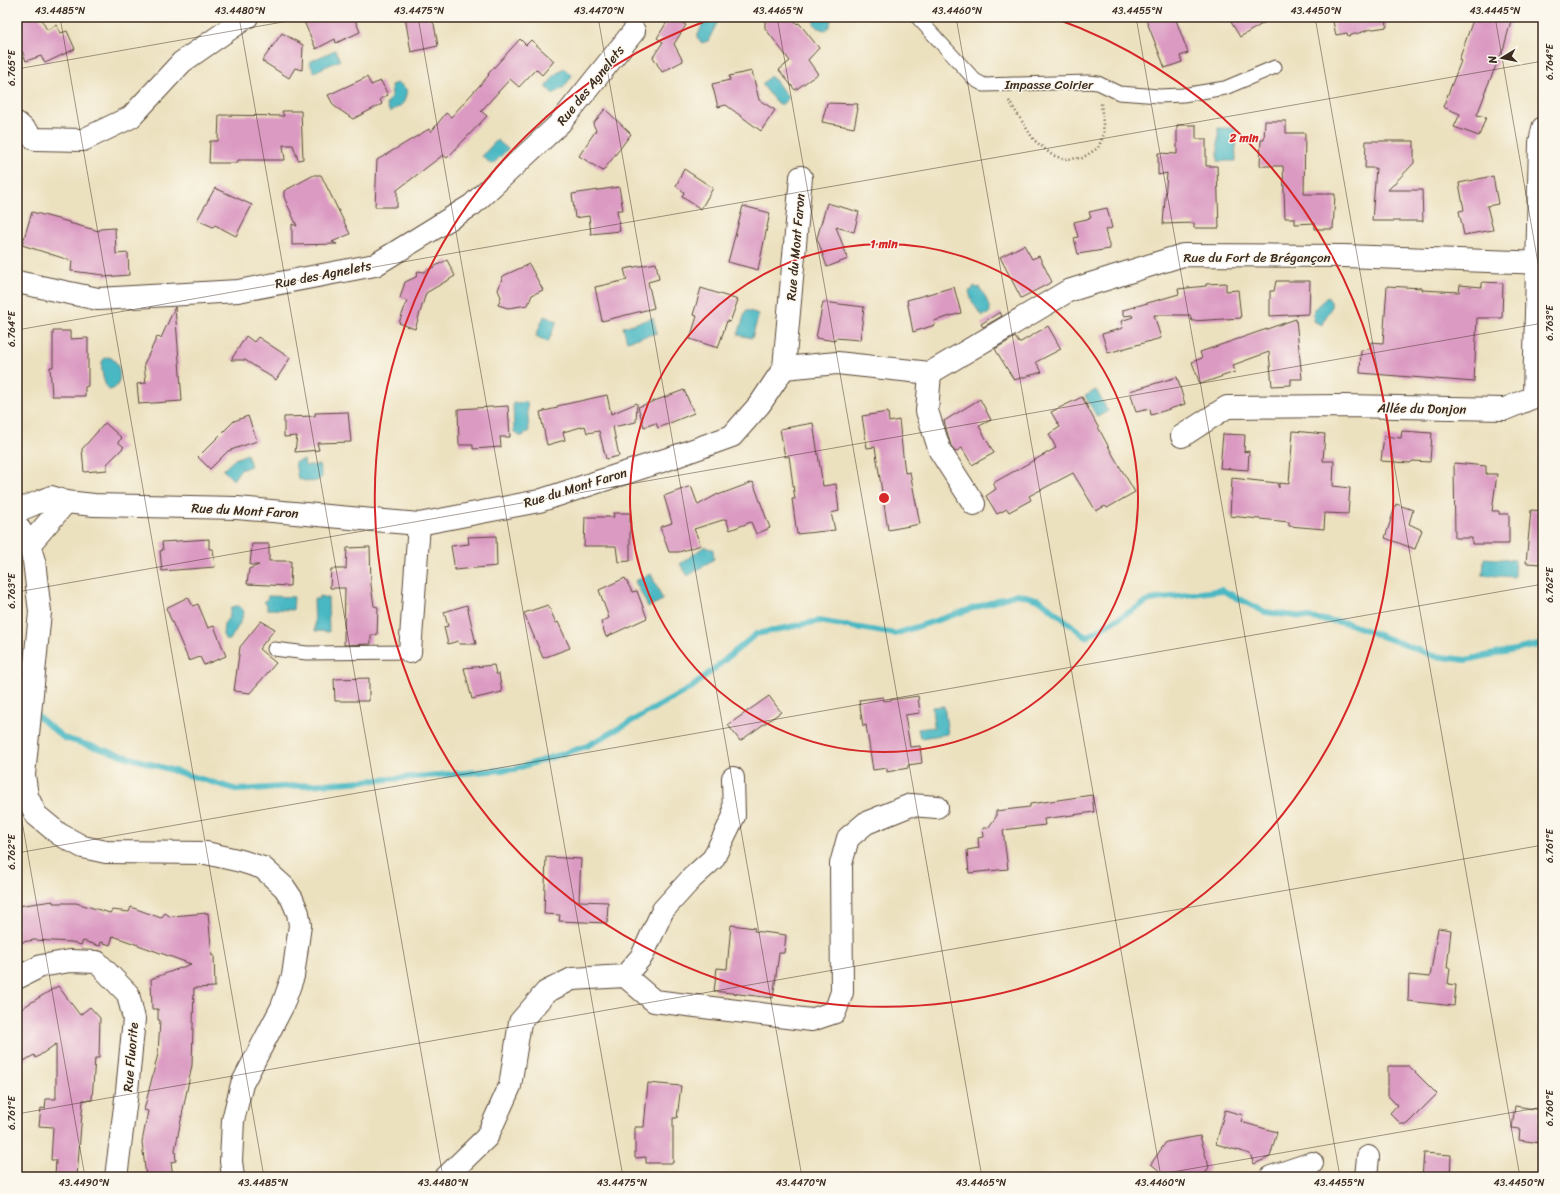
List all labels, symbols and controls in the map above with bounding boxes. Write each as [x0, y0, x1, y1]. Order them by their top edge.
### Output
text: 43.4485°N [35, 2, 85, 20]
text: 43.4480°N [215, 2, 265, 20]
text: 43.4475°N [394, 2, 444, 20]
text: 43.4470°N [574, 2, 624, 20]
text: 43.4465°N [753, 2, 803, 20]
text: 43.4460°N [932, 2, 982, 20]
text: 43.4455°N [1112, 2, 1162, 20]
text: 43.4450°N [1291, 2, 1342, 20]
text: 43.4445°N [1470, 2, 1520, 20]
north arrow [1482, 38, 1522, 78]
street label: Rue des Agnelets [551, 39, 631, 131]
text: 6.764°E [1541, 42, 1559, 80]
text: 6.765°E [3, 49, 21, 86]
text: N [1483, 54, 1503, 66]
street label: Impasse Coirier [1004, 73, 1094, 96]
text: 2 min [1228, 127, 1259, 149]
street label: Rue du Mont Faron [779, 193, 812, 302]
text: 1 min [870, 233, 898, 255]
street label: Rue du Fort de Brégançon [1183, 246, 1331, 269]
street label: Rue des Agnelets [273, 254, 374, 295]
text: 6.763°E [1541, 304, 1559, 341]
text: 6.764°E [3, 309, 21, 347]
street label: Allée du Donjon [1376, 396, 1467, 421]
street label: Rue du Mont Faron [520, 461, 630, 514]
centre of rings [877, 491, 891, 505]
street label: Rue du Mont Faron [191, 496, 299, 525]
text: 6.762°E [1541, 566, 1559, 603]
text: 6.763°E [3, 572, 21, 609]
text: 6.761°E [1541, 827, 1559, 863]
text: 6.762°E [3, 833, 21, 870]
street label: Rue Fluorite [116, 1021, 145, 1093]
text: 6.760°E [1541, 1088, 1559, 1126]
text: 6.761°E [3, 1094, 21, 1130]
text: 43.4490°N [59, 1174, 110, 1192]
text: 43.4485°N [238, 1174, 288, 1192]
text: 43.4480°N [418, 1174, 468, 1192]
text: 43.4475°N [597, 1174, 647, 1192]
text: 43.4470°N [776, 1174, 826, 1192]
text: 43.4465°N [956, 1174, 1006, 1192]
text: 43.4460°N [1135, 1174, 1185, 1192]
text: 43.4455°N [1314, 1174, 1364, 1192]
text: 43.4450°N [1494, 1174, 1545, 1192]

